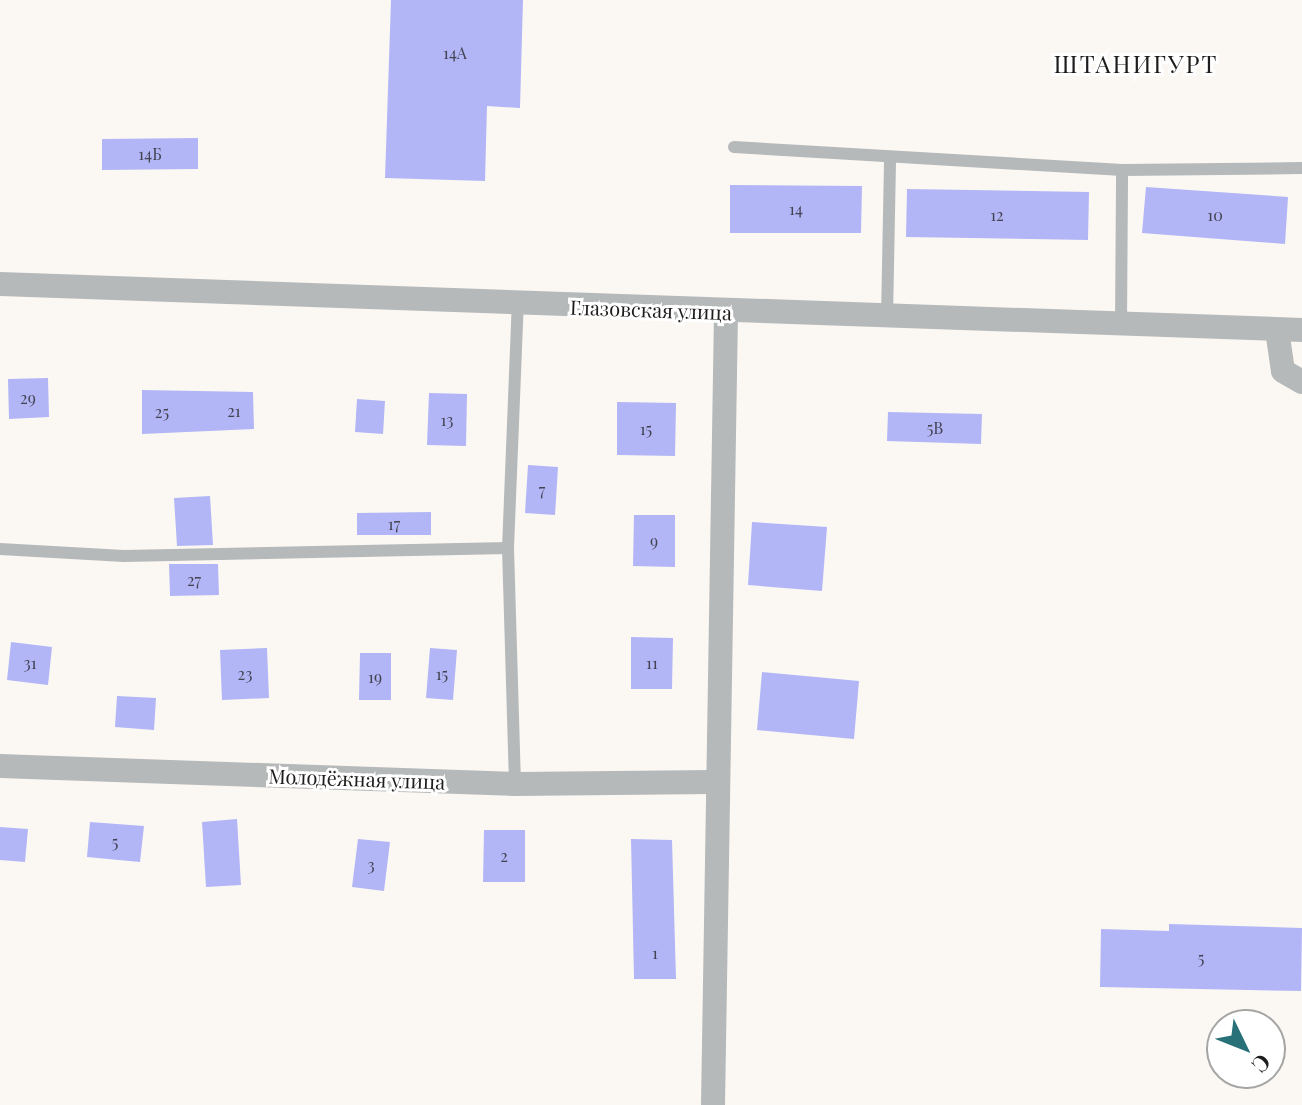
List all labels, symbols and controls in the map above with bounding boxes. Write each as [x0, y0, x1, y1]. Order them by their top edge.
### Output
house number: 14А [443, 43, 467, 63]
district label: ШТАНИГУРТ [1053, 50, 1219, 78]
house number: 14Б [138, 144, 162, 164]
house number: 14 [789, 199, 803, 219]
house number: 12 [990, 205, 1004, 225]
house number: 10 [1207, 205, 1223, 225]
street label: Глазовская улица [570, 294, 732, 324]
house number: 29 [20, 388, 36, 408]
house number: 21 [227, 401, 241, 421]
house number: 25 [155, 402, 169, 422]
house number: 13 [441, 410, 453, 430]
house number: 5В [927, 418, 943, 438]
house number: 15 [640, 419, 652, 439]
house number: 7 [539, 480, 545, 500]
house number: 17 [388, 514, 400, 534]
house number: 9 [650, 531, 658, 551]
house number: 27 [187, 570, 201, 590]
house number: 31 [23, 653, 37, 673]
house number: 11 [646, 653, 658, 673]
house number: 23 [238, 664, 252, 684]
house number: 15 [436, 664, 448, 684]
house number: 19 [368, 667, 382, 687]
street label: Молодёжная улица [268, 763, 446, 793]
house number: 5 [112, 832, 118, 852]
house number: 2 [500, 846, 508, 866]
house number: 3 [367, 855, 375, 875]
house number: 1 [652, 943, 658, 963]
house number: 5 [1198, 948, 1204, 968]
north arrow [1206, 1009, 1286, 1089]
text: С [1246, 1048, 1278, 1080]

